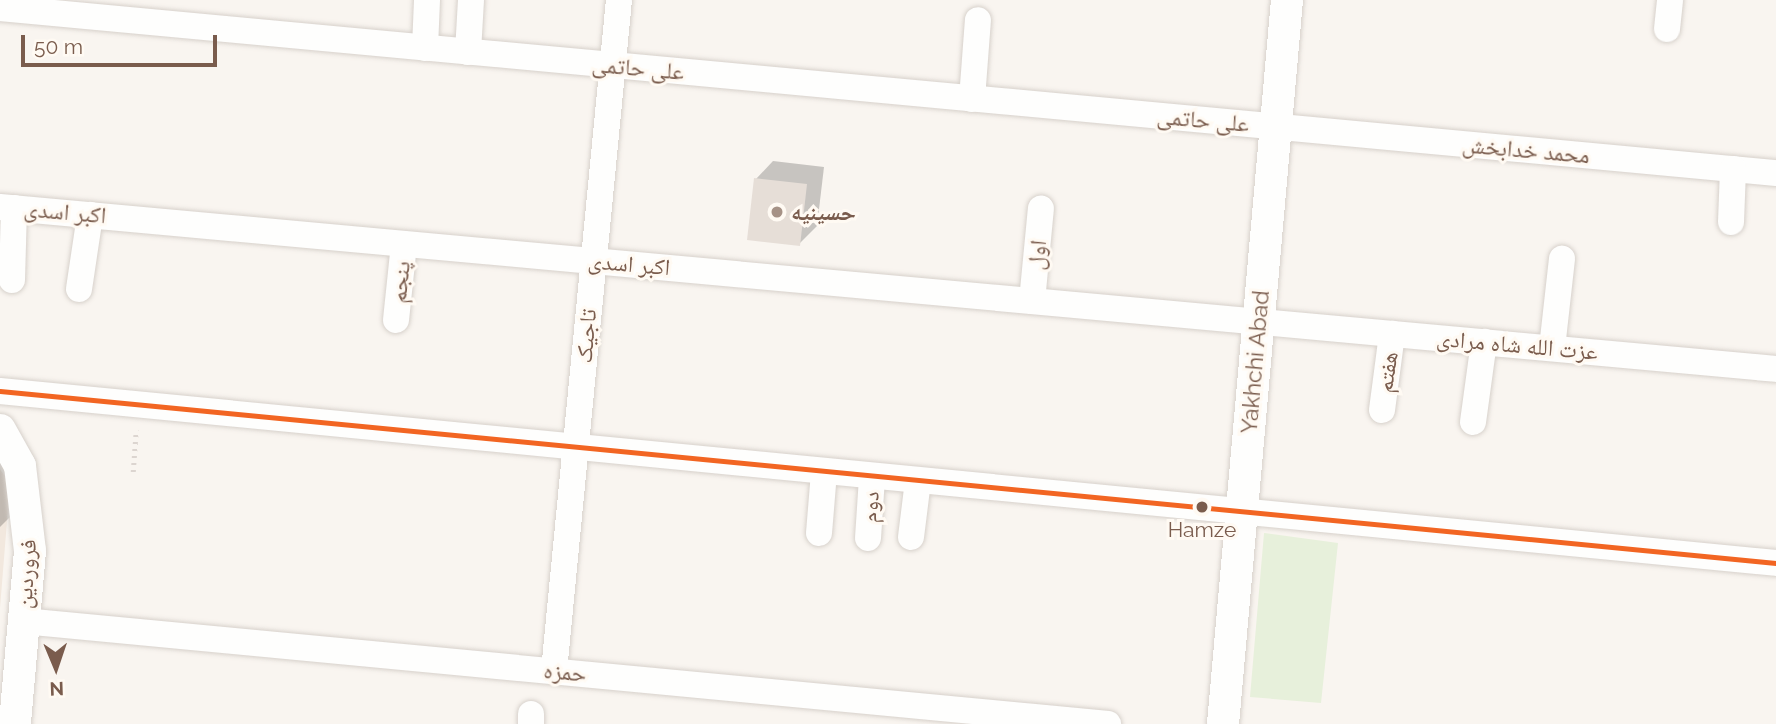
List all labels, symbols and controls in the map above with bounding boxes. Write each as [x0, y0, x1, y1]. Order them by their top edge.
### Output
scale bar [24, 21, 220, 65]
text: 50 m [34, 34, 83, 59]
street label: علی حاتمی [591, 50, 685, 86]
street label: علی حاتمی [1156, 102, 1250, 138]
street label: محمد خدابخش [1461, 131, 1591, 169]
street label: اکبر اسدی [23, 195, 107, 229]
place label: حسینیه [791, 198, 856, 226]
marker: حسینیه [769, 204, 785, 220]
street label: اول [1022, 239, 1052, 271]
street label: اکبر اسدی [587, 247, 671, 281]
street label: پنجم [384, 260, 416, 304]
street label: Yakhchi Abad [1235, 289, 1275, 435]
street label: تاجیک [570, 308, 602, 364]
street label: عزت الله شاه مرادی [1435, 324, 1599, 366]
street label: هفتم [1370, 350, 1404, 394]
street label: دوم [855, 490, 885, 524]
marker: Hamze [1195, 500, 1209, 514]
place label: Hamze [1168, 517, 1236, 543]
street label: فروردین [10, 538, 42, 610]
north arrow [21, 633, 91, 703]
street label: حمزه [542, 656, 588, 688]
text: N [49, 678, 64, 700]

